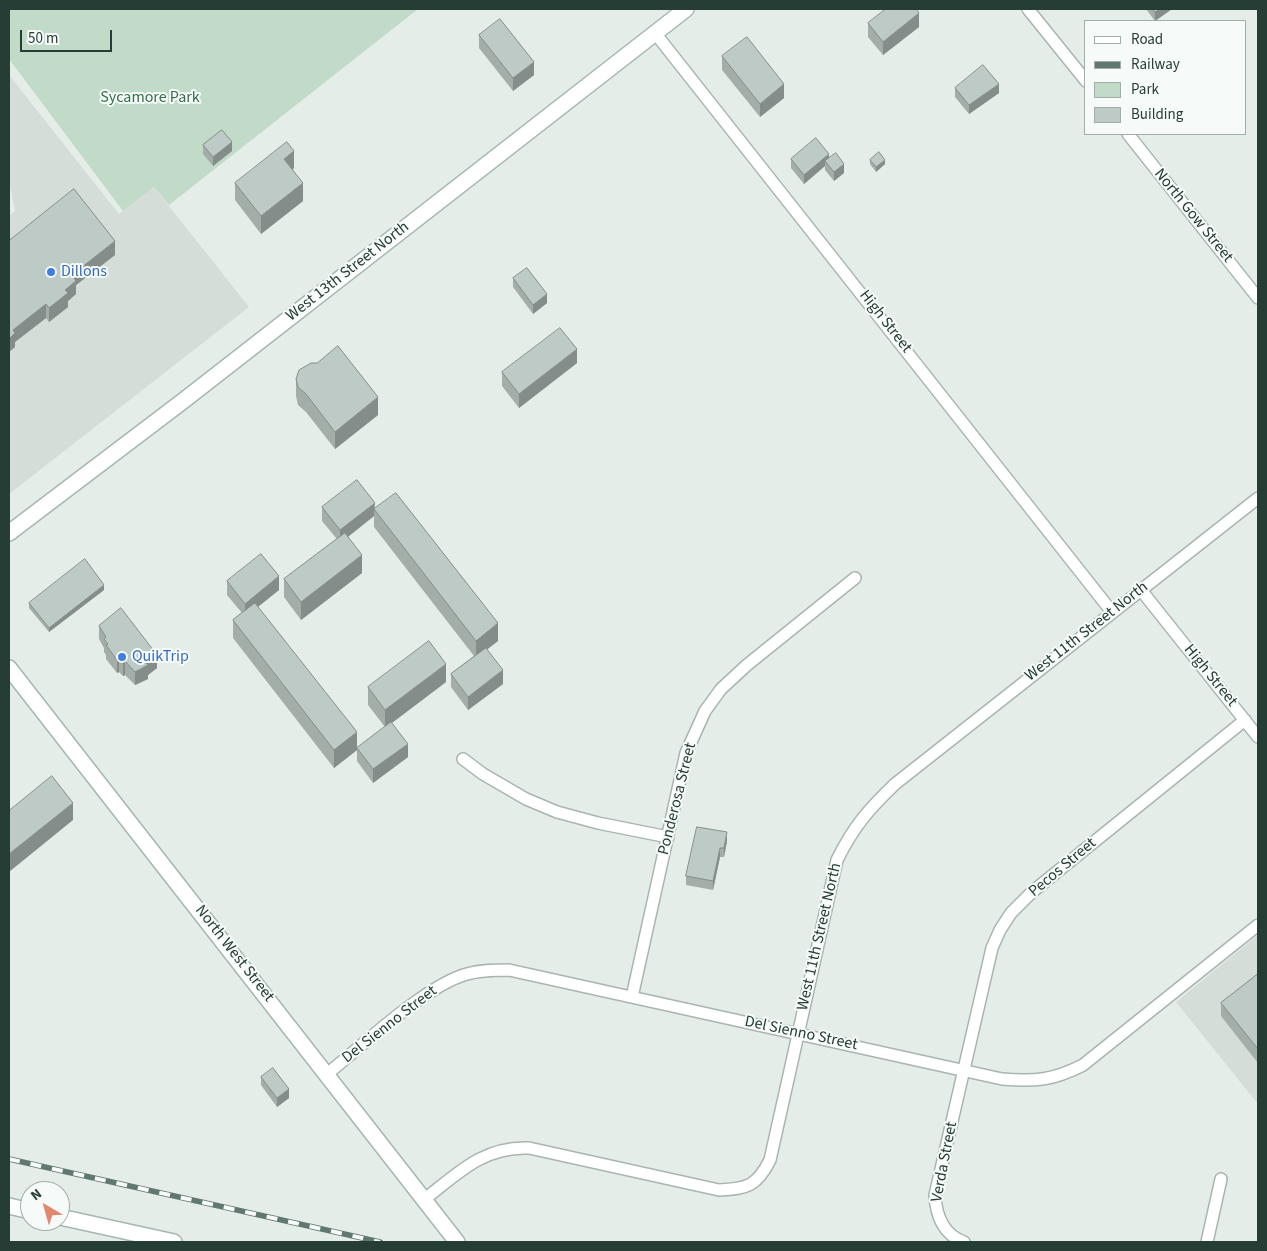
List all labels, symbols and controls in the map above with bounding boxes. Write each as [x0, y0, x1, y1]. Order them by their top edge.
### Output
scale bar [22, 20, 115, 52]
legend [1084, 20, 1247, 135]
text: 50 m [28, 28, 58, 49]
text: Road [1131, 29, 1163, 50]
text: Railway [1131, 54, 1180, 75]
text: Park [1131, 79, 1159, 100]
park label: Sycamore Park [100, 88, 200, 108]
text: Building [1131, 104, 1183, 125]
street label: North Gow Street [1149, 165, 1237, 267]
street label: West 13th Street North [283, 218, 413, 326]
place label: Dillons [61, 262, 107, 282]
marker: Dillons [45, 266, 57, 278]
street label: High Street [855, 287, 915, 357]
street label: West 11th Street North [1022, 578, 1152, 686]
street label: High Street [1179, 641, 1241, 711]
place label: QuikTrip [132, 647, 189, 667]
marker: QuikTrip [116, 651, 128, 663]
street label: Ponderosa Street [655, 741, 701, 857]
street label: Pecos Street [1025, 834, 1101, 902]
street label: West 11th Street North [794, 861, 846, 1013]
street label: North West Street [190, 902, 278, 1006]
street label: Del Sienno Street [339, 982, 441, 1068]
street label: Del Sienno Street [743, 1013, 859, 1055]
street label: Verda Street [928, 1120, 962, 1204]
north arrow [20, 1181, 70, 1231]
text: N [27, 1184, 46, 1206]

